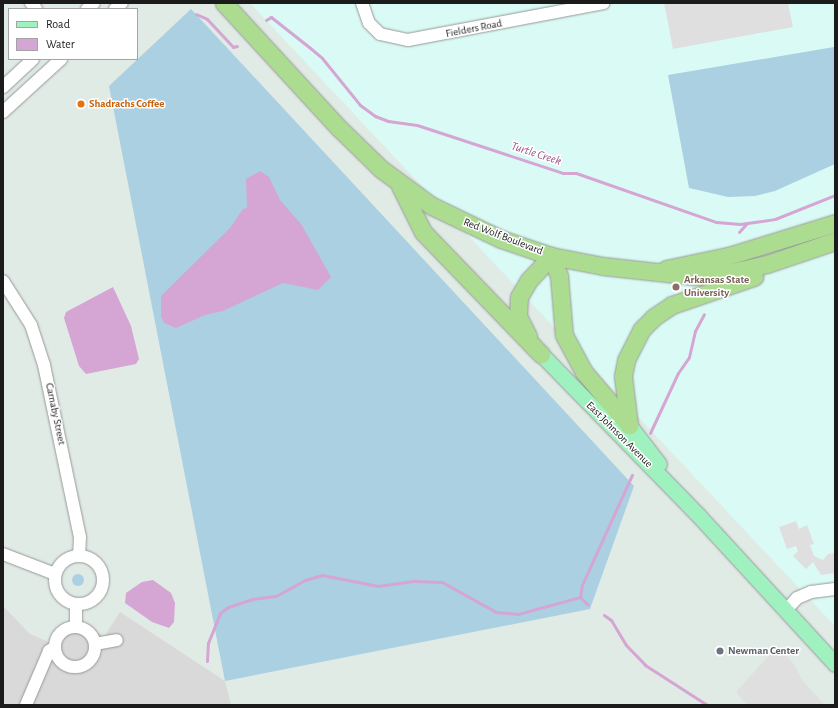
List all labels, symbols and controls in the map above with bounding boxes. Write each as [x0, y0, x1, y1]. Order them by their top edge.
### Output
legend [8, 8, 138, 60]
street label: Fielders Road [445, 17, 503, 41]
text: Road [46, 18, 70, 30]
text: Water [46, 38, 75, 50]
place label: Shadrachs Coffee [89, 97, 164, 111]
marker: Shadrachs Coffee [76, 99, 86, 109]
water label: Turtle Creek [509, 139, 563, 169]
street label: Red Wolf Boulevard [461, 216, 545, 258]
place label: Arkansas State University [684, 274, 749, 300]
marker: Arkansas State University [671, 282, 681, 292]
street label: Carnaby Street [42, 382, 68, 446]
street label: East Johnson Avenue [583, 399, 655, 471]
place label: Newman Center [728, 644, 799, 658]
marker: Newman Center [715, 646, 725, 656]

